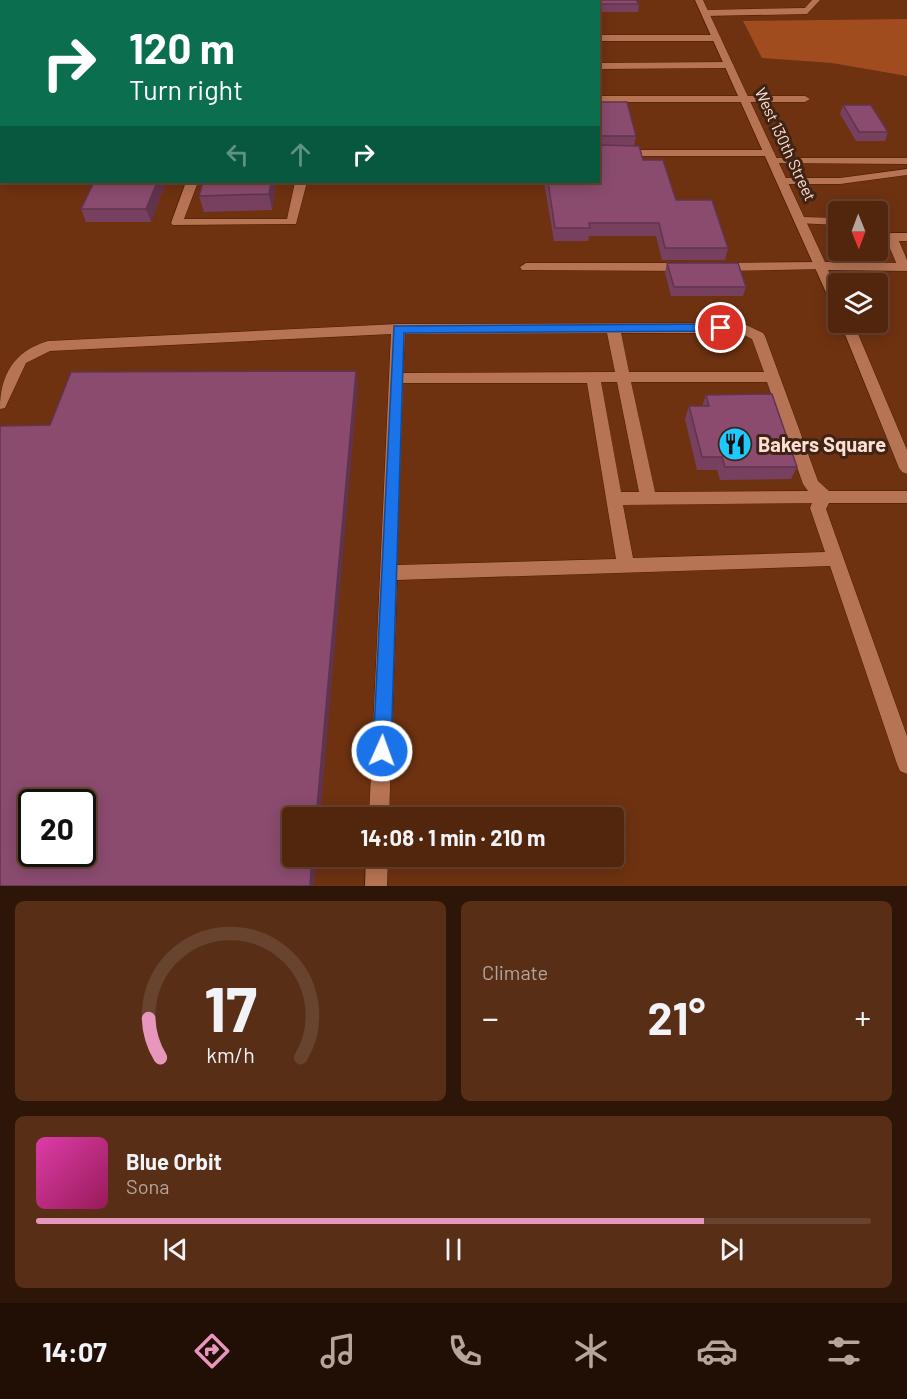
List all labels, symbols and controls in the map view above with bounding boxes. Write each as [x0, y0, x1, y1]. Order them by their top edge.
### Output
text: 120 m [129, 22, 235, 72]
icon: right [30, 24, 108, 102]
text: Turn right [129, 73, 243, 105]
street label: West 130th Street [751, 84, 821, 204]
icon: left [221, 138, 254, 171]
icon: ahead [284, 138, 317, 171]
icon: right [347, 138, 380, 171]
north arrow [828, 201, 888, 261]
map controls [828, 201, 888, 333]
button: layers [828, 273, 888, 333]
pin [695, 302, 746, 353]
icon: arrive [704, 311, 737, 344]
restaurant icon: Bakers Square [717, 426, 753, 462]
place label: Bakers Square [758, 432, 886, 456]
position arrow [350, 719, 414, 783]
speed limit sign: 20 [18, 789, 96, 867]
text: 14:08 · 1 min · 210 m [361, 824, 545, 850]
text: Climate [482, 960, 548, 984]
text: 17 [204, 970, 257, 1044]
text: 21° [648, 990, 705, 1044]
text: − [482, 997, 499, 1037]
text: + [855, 997, 871, 1037]
text: km/h [206, 1042, 255, 1067]
text: Blue Orbit [126, 1148, 222, 1174]
text: Sona [126, 1174, 170, 1198]
icon: previous [159, 1233, 192, 1266]
icon: pause [437, 1233, 470, 1266]
icon: next [715, 1233, 748, 1266]
icon: directions [191, 1330, 233, 1372]
icon: music [317, 1330, 359, 1372]
icon: phone [444, 1330, 486, 1372]
icon: climate [570, 1330, 612, 1372]
icon: car [696, 1330, 738, 1372]
icon: filters [823, 1330, 865, 1372]
text: 14:07 [42, 1335, 107, 1367]

